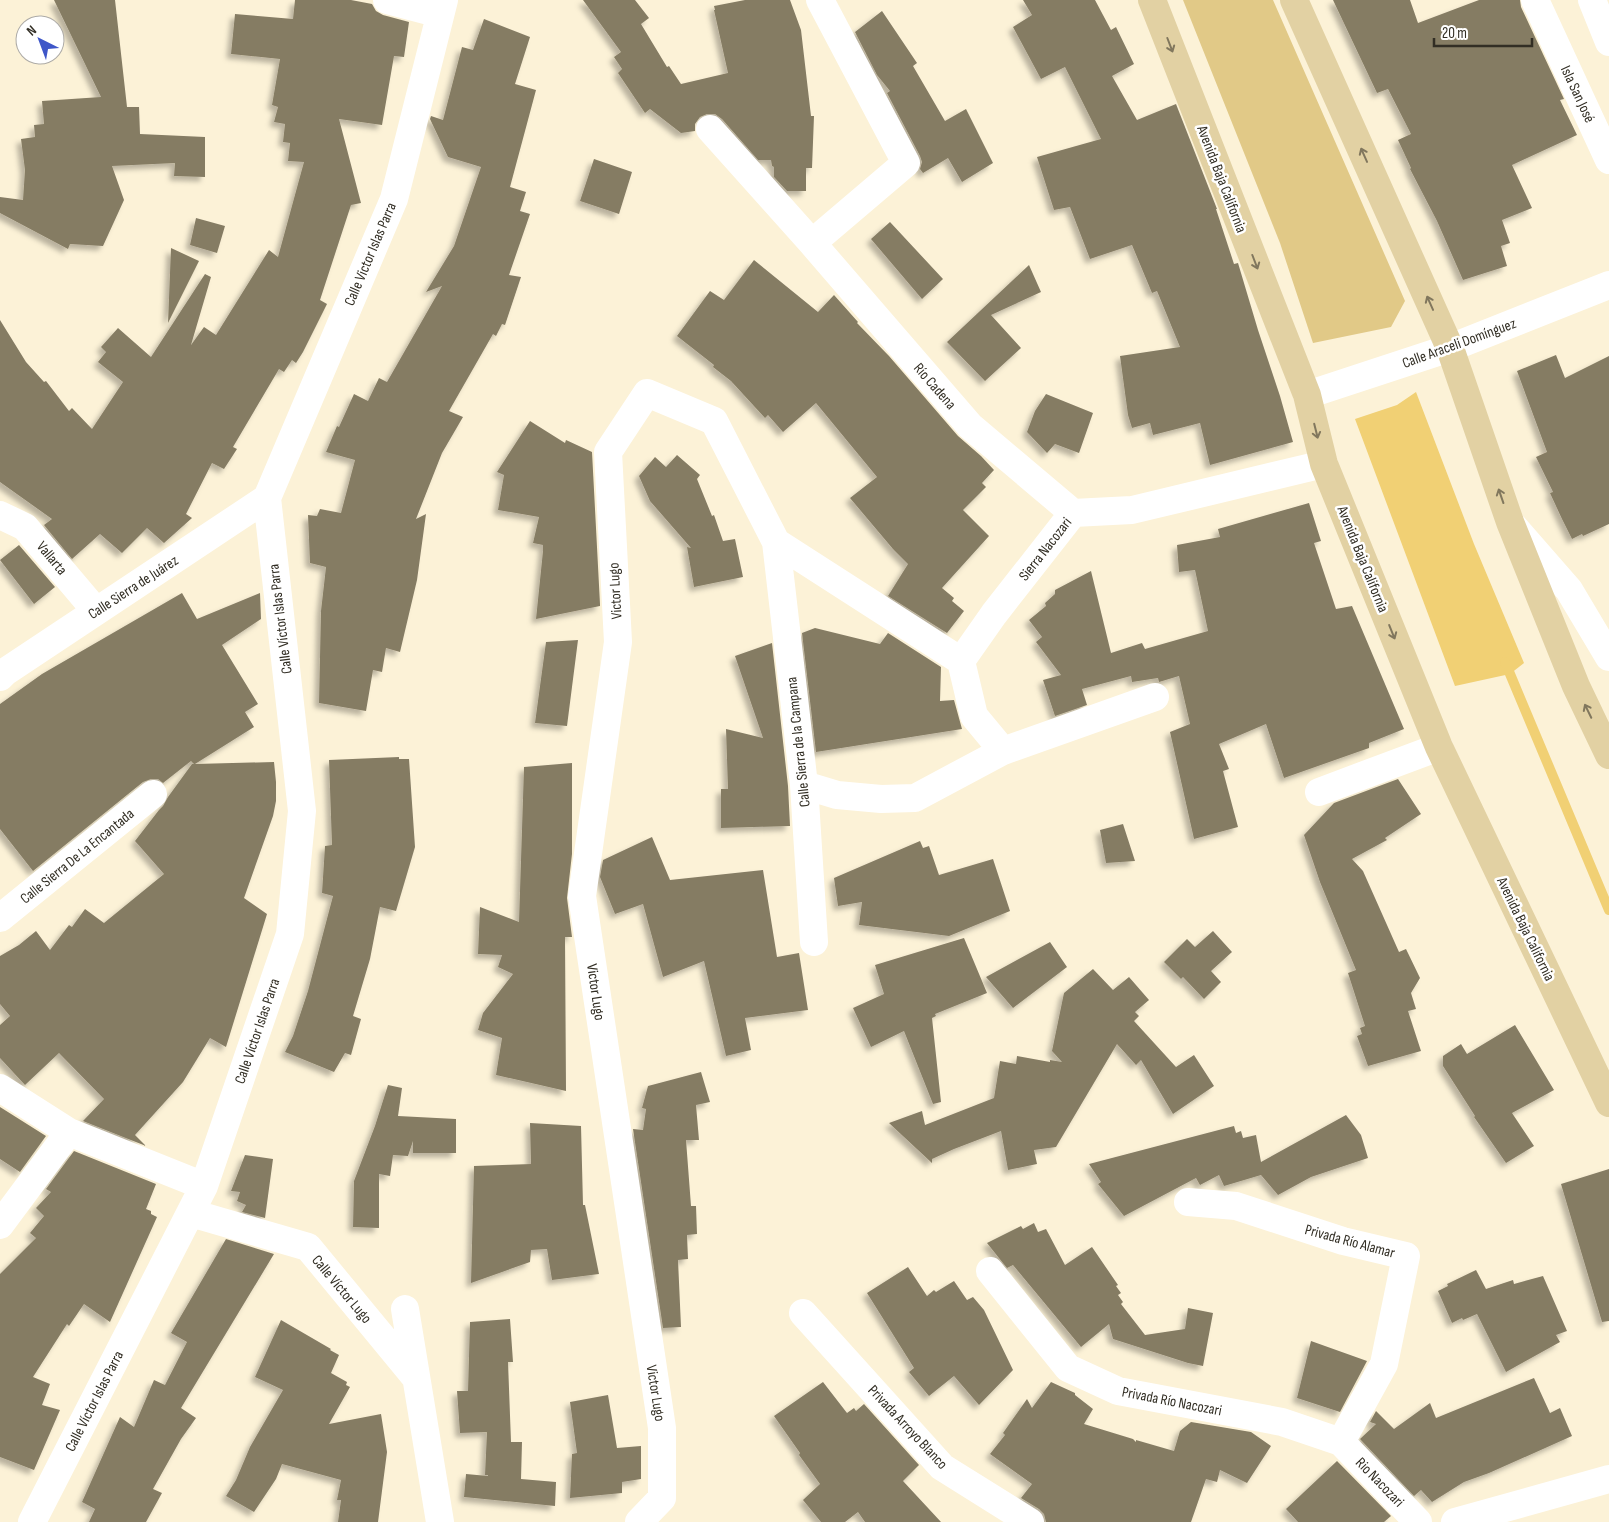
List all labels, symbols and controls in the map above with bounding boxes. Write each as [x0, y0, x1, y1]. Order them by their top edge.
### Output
north arrow [15, 15, 65, 65]
scale bar [1434, 15, 1532, 47]
text: N [23, 22, 40, 40]
text: 20 m [1442, 24, 1467, 43]
one-way arrow [1166, 37, 1175, 53]
street label: Isla San José [1556, 63, 1599, 126]
street label: Avenida Baja California [1192, 122, 1251, 236]
one-way arrow [1358, 148, 1368, 163]
street label: Calle Victor Islas Parra [340, 199, 401, 309]
one-way arrow [1251, 254, 1260, 269]
one-way arrow [1425, 296, 1435, 311]
street label: Calle Araceli Domínguez [1400, 314, 1519, 373]
street label: Río Cadena [909, 359, 960, 414]
one-way arrow [1312, 423, 1321, 439]
one-way arrow [1496, 489, 1505, 504]
street label: Avenida Baja California [1332, 502, 1393, 615]
street label: Sierra Nacozari [1015, 514, 1076, 585]
street label: Vallarta [32, 538, 71, 579]
street label: Calle Sierra de Juárez [85, 551, 182, 624]
street label: Victor Lugo [605, 562, 626, 620]
street label: Calle Víctor Islas Parra [264, 563, 297, 675]
one-way arrow [1388, 624, 1397, 639]
street label: Calle Sierra de la Campana [782, 676, 815, 808]
one-way arrow [1583, 704, 1592, 719]
street label: Calle Sierra De La Encantada [17, 804, 138, 908]
street label: Avenida Baja California [1492, 873, 1559, 984]
street label: Victor Lugo [582, 963, 609, 1022]
street label: Calle Víctor Islas Parra [231, 976, 285, 1086]
street label: Privada Río Alamar [1303, 1220, 1398, 1263]
street label: Calle Víctor Lugo [307, 1251, 376, 1327]
street label: Calle Víctor Islas Parra [61, 1348, 128, 1455]
street label: Victor Lugo [642, 1364, 669, 1423]
street label: Privada Arroyo Blanco [864, 1381, 952, 1473]
street label: Privada Río Nacozari [1120, 1383, 1224, 1421]
street label: Rio Nacozari [1351, 1453, 1408, 1511]

